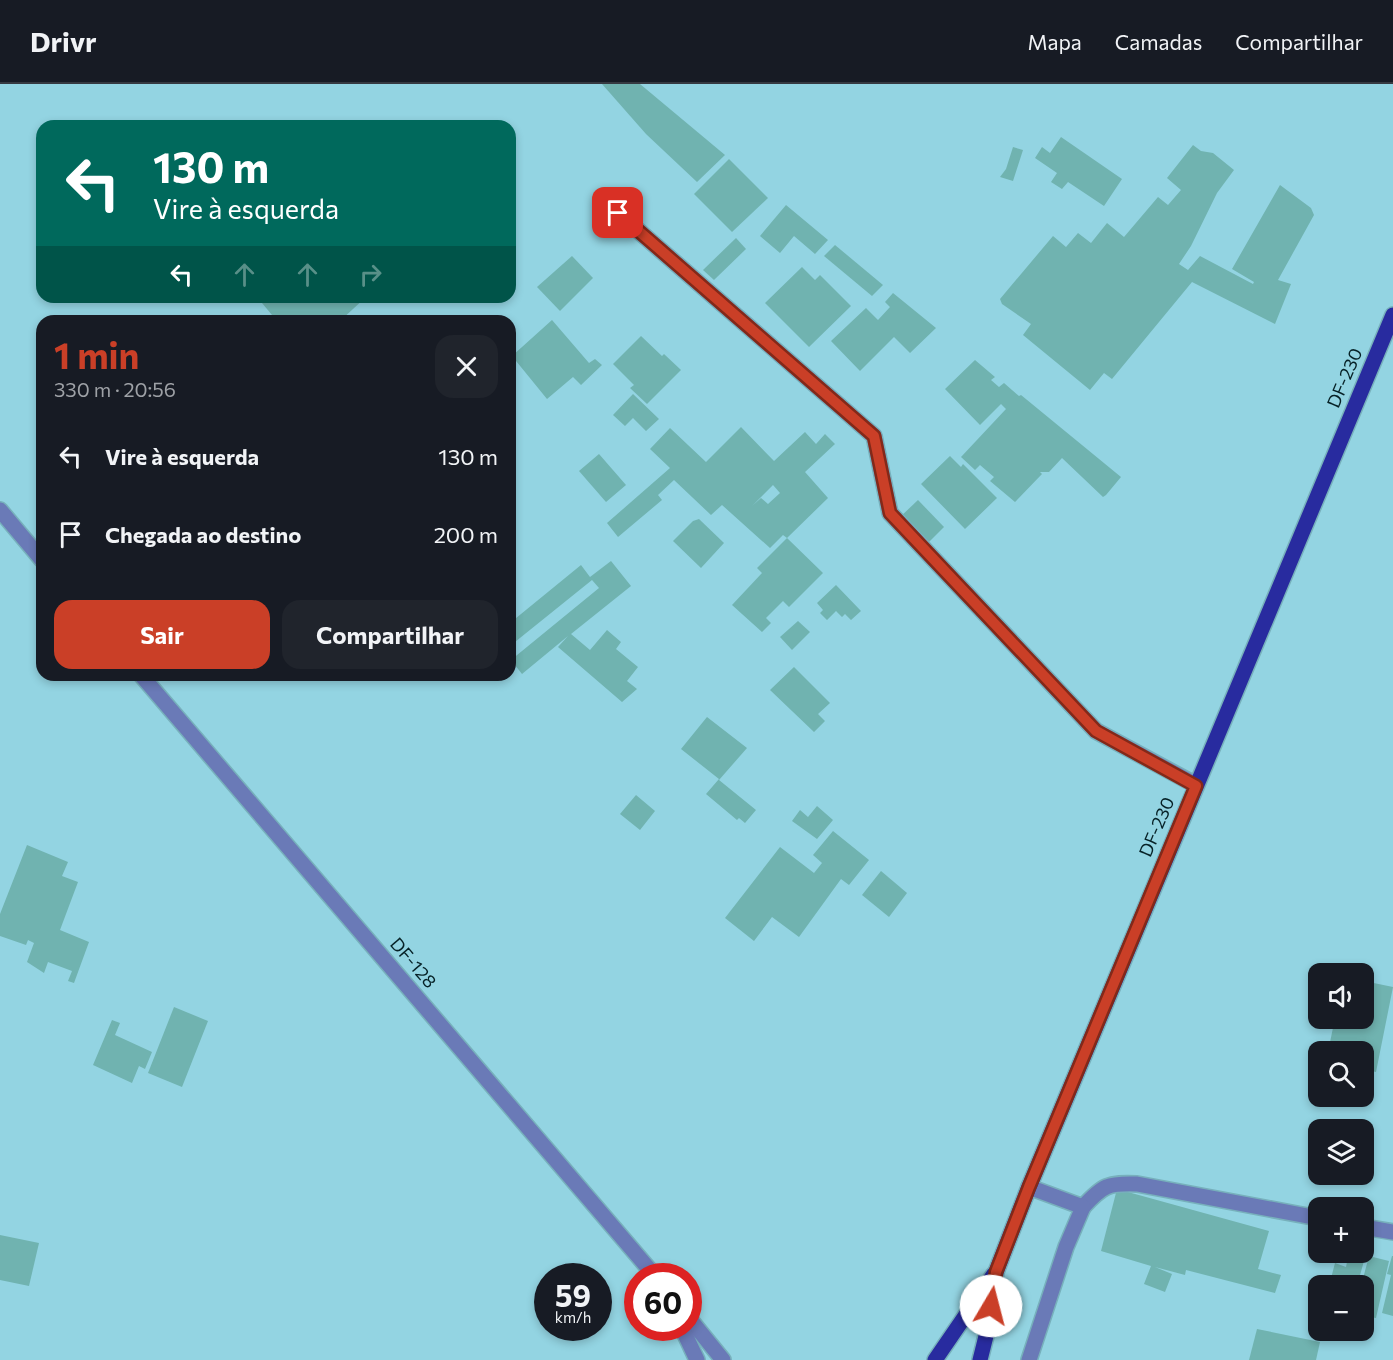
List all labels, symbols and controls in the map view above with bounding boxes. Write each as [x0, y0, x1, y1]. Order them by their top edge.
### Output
text: Drivr [30, 24, 97, 58]
text: Mapa [1028, 29, 1082, 54]
text: Camadas [1115, 29, 1202, 54]
text: Compartilhar [1235, 29, 1363, 54]
text: 130 m [153, 140, 269, 192]
icon: left [54, 144, 132, 222]
pin [592, 187, 643, 238]
text: Vire à esquerda [153, 192, 339, 225]
icon: arrive [601, 196, 634, 229]
icon: left [165, 258, 198, 291]
icon: ahead [228, 258, 261, 291]
icon: ahead [291, 258, 324, 291]
icon: right [354, 258, 387, 291]
text: 1 min [54, 332, 139, 376]
button: close [435, 335, 498, 398]
street label: DF-230 [1322, 344, 1366, 411]
text: 330 m · 20:56 [54, 377, 176, 401]
icon: left [54, 440, 87, 473]
text: Vire à esquerda [105, 443, 259, 470]
text: 130 m [438, 443, 498, 470]
icon: arrive [54, 518, 87, 551]
text: Chegada ao destino [105, 521, 301, 548]
text: 200 m [434, 521, 498, 548]
button: Sair [54, 600, 270, 669]
button: Compartilhar [282, 600, 498, 669]
street label: DF-230 [1134, 793, 1178, 860]
street label: DF-128 [386, 933, 442, 992]
map controls [1308, 963, 1374, 1341]
button: sound [1308, 963, 1374, 1029]
button: search [1308, 1041, 1374, 1107]
button: layers [1308, 1119, 1374, 1185]
button: + [1308, 1197, 1374, 1263]
speed limit sign: 60 [624, 1263, 702, 1341]
position arrow [959, 1274, 1023, 1338]
button: − [1308, 1275, 1374, 1341]
text: 59 [555, 1276, 591, 1313]
text: km/h [555, 1308, 591, 1326]

